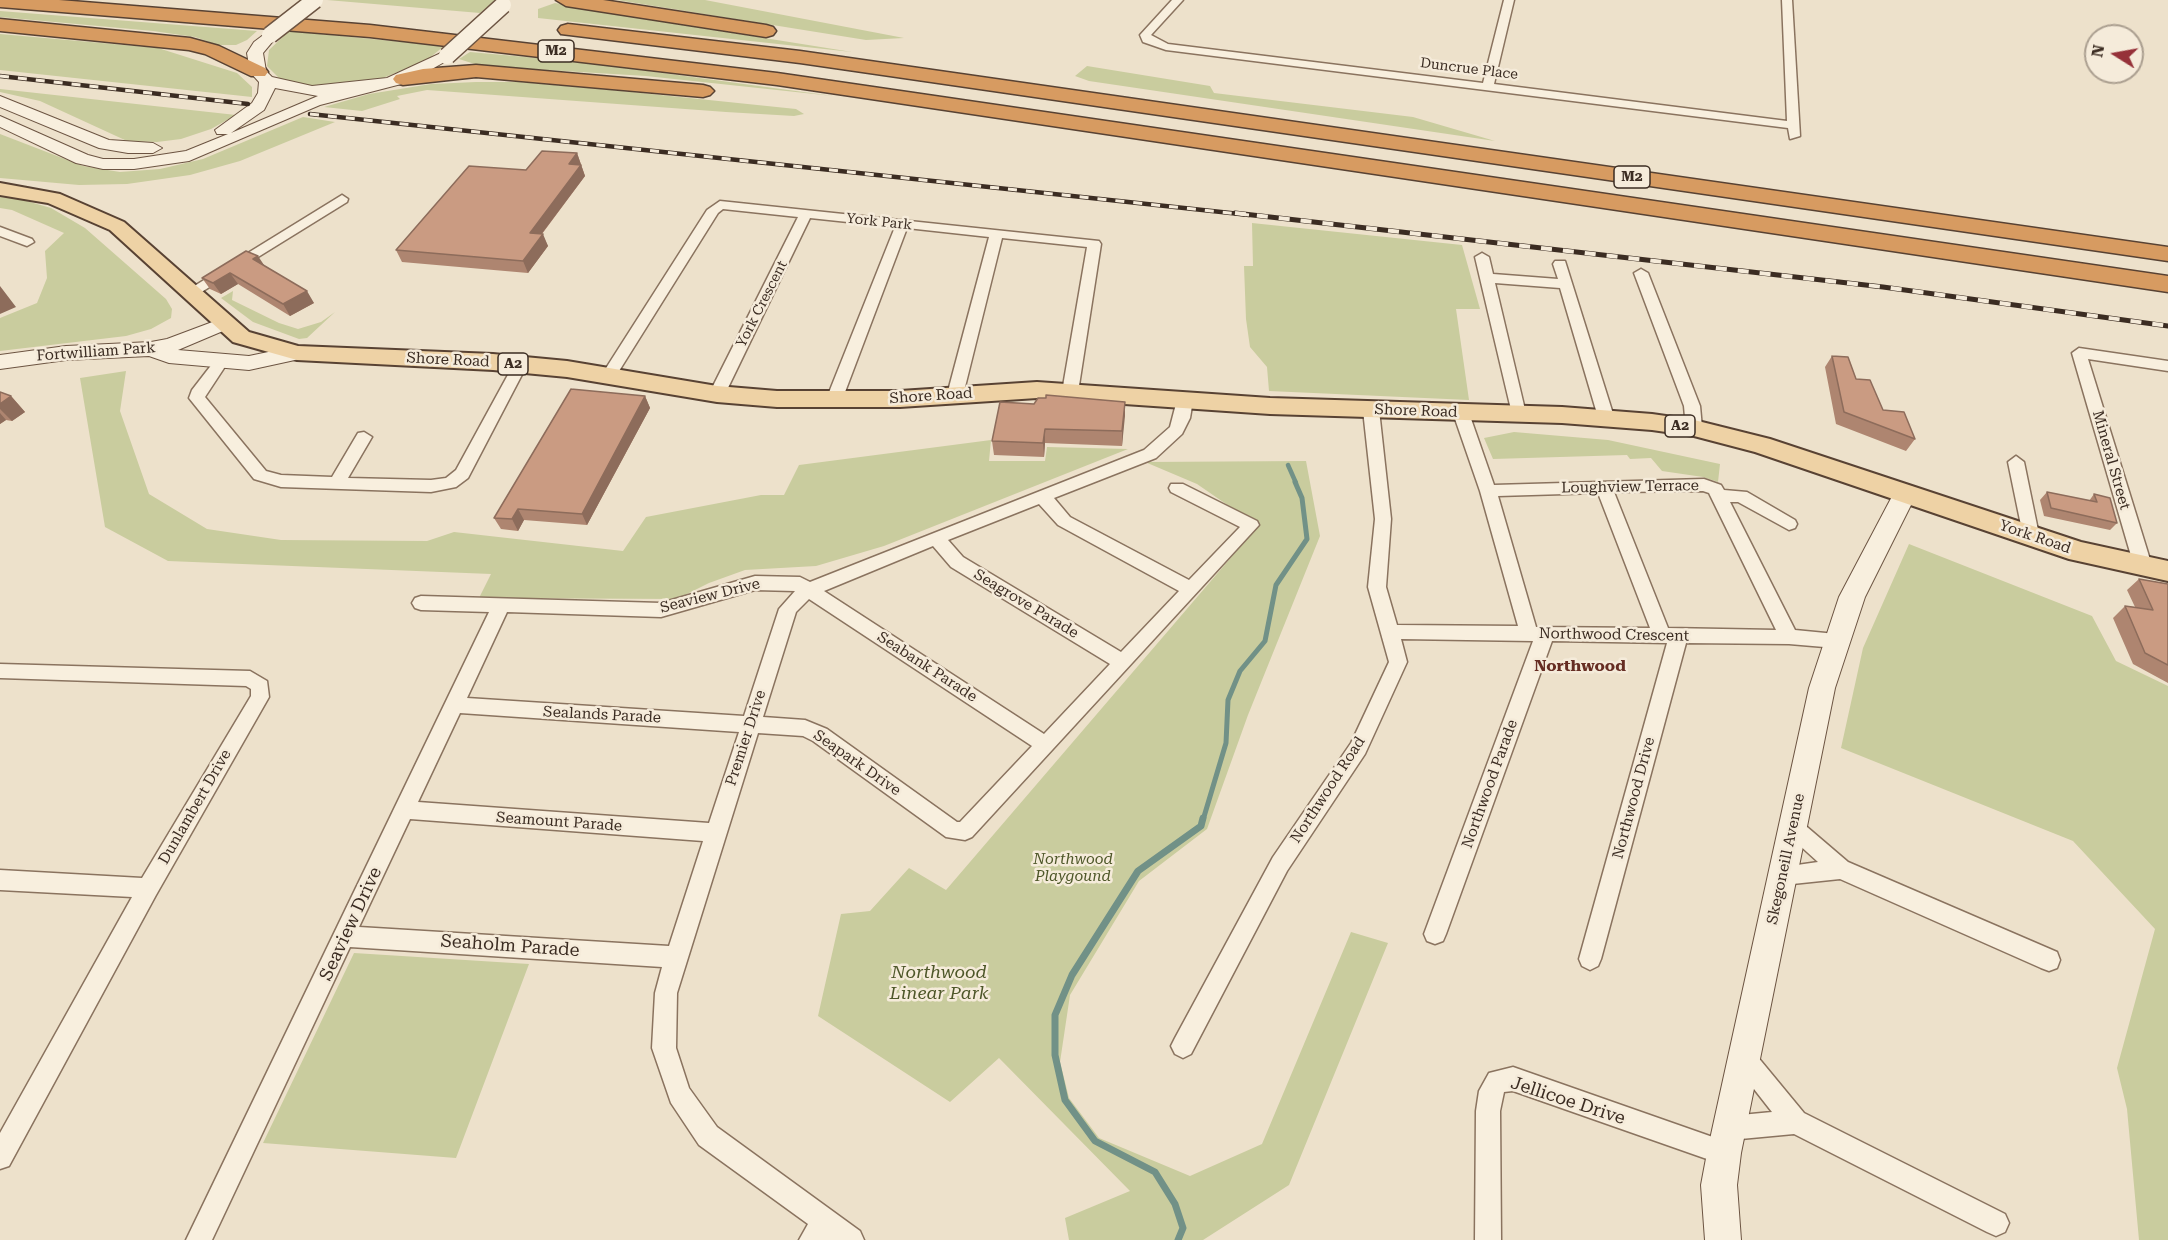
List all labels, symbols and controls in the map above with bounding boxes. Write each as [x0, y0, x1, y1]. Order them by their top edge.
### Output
north arrow [2084, 24, 2144, 84]
road number: M2 [538, 40, 574, 62]
text: N [2087, 43, 2108, 59]
street label: Duncrue Place [1419, 55, 1519, 83]
road number: M2 [1614, 166, 1650, 188]
street label: York Park [845, 210, 913, 234]
street label: York Crescent [733, 258, 791, 350]
street label: Fortwilliam Park [36, 339, 156, 365]
street label: Shore Road [406, 349, 490, 371]
road number: A2 [498, 353, 528, 375]
street label: Shore Road [889, 384, 973, 408]
street label: Shore Road [1374, 401, 1458, 421]
street label: Mineral Street [2088, 408, 2134, 512]
road number: A2 [1665, 415, 1695, 437]
street label: Loughview Terrace [1561, 477, 1699, 497]
street label: York Road [1997, 516, 2073, 558]
street label: Seagrove Parade [970, 566, 1082, 642]
street label: Seaview Drive [658, 575, 762, 617]
street label: Northwood Crescent [1539, 625, 1689, 645]
street label: Seabank Parade [874, 628, 980, 706]
district label: Northwood [1534, 656, 1626, 676]
street label: Premier Drive [722, 688, 770, 788]
street label: Sealands Parade [543, 703, 661, 727]
street label: Northwood Parade [1458, 717, 1522, 851]
street label: Seapark Drive [810, 726, 904, 800]
street label: Northwood Road [1287, 733, 1369, 847]
street label: Northwood Drive [1609, 735, 1659, 861]
street label: Dunlambert Drive [155, 746, 235, 868]
street label: Skegoneill Avenue [1763, 792, 1809, 926]
street label: Seamount Parade [495, 809, 623, 835]
park label: Northwood Playgound [1033, 851, 1113, 886]
street label: Seaview Drive [315, 864, 387, 984]
street label: Seaholm Parade [440, 930, 580, 962]
park label: Northwood Linear Park [889, 962, 989, 1004]
street label: Jellicoe Drive [1508, 1072, 1628, 1130]

